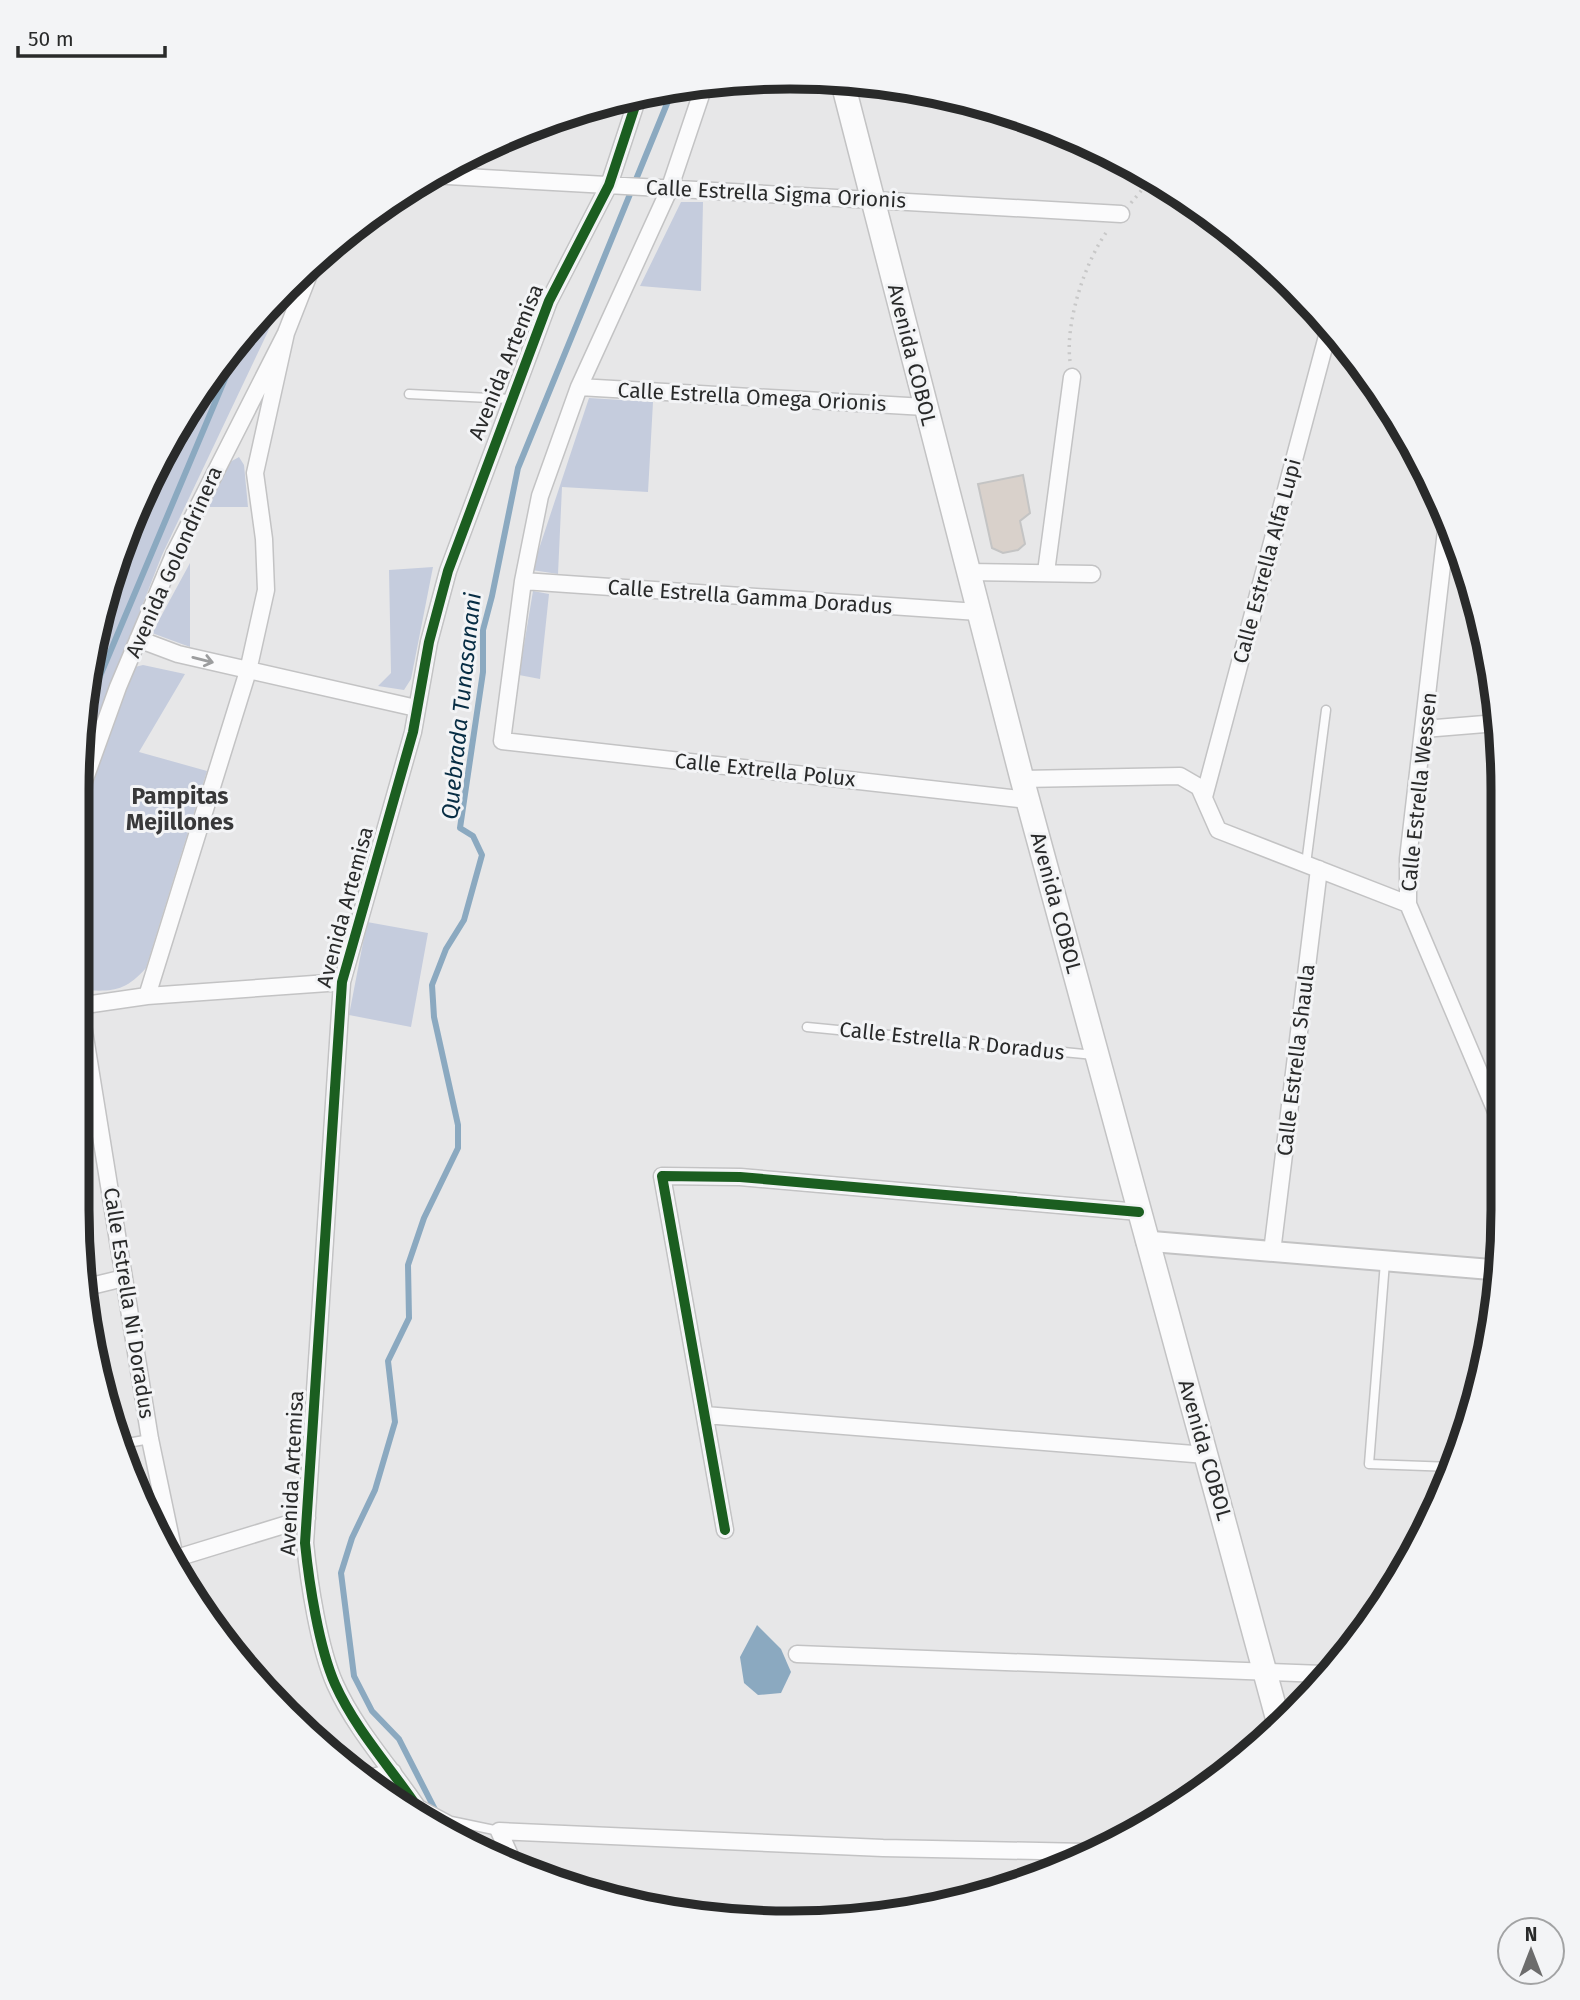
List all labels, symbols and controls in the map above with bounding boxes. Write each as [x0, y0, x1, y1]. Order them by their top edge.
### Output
scale bar [18, 14, 164, 58]
text: 50 m [28, 26, 74, 52]
street label: Calle Estrella Sigma Orionis [645, 174, 907, 214]
street label: Avenida Artemisa [463, 280, 549, 444]
street label: Avenida COBOL [882, 281, 942, 429]
street label: Calle Estrella Omega Orionis [617, 377, 887, 417]
street label: Calle Estrella Alfa Lupi [1227, 456, 1307, 666]
street label: Avenida Golondrinera [120, 462, 228, 662]
street label: Calle Estrella Gamma Doradus [607, 574, 893, 620]
water label: Quebrada Tunasanani [435, 590, 487, 821]
one-way arrow [191, 654, 214, 667]
street label: Calle Estrella Wessen [1396, 691, 1442, 893]
street label: Calle Extrella Polux [673, 748, 857, 792]
district label: Pampitas Mejillones [126, 782, 234, 836]
street label: Avenida Artemisa [311, 824, 379, 990]
street label: Avenida COBOL [1025, 830, 1087, 977]
street label: Calle Estrella Shaula [1271, 962, 1321, 1158]
street label: Calle Estrella R Doradus [838, 1016, 1066, 1066]
street label: Calle Estrella Ni Doradus [98, 1186, 160, 1421]
street label: Avenida COBOL [1173, 1377, 1238, 1524]
street label: Avenida Artemisa [275, 1390, 309, 1556]
north arrow [1496, 1916, 1566, 1986]
text: N [1525, 1923, 1537, 1946]

